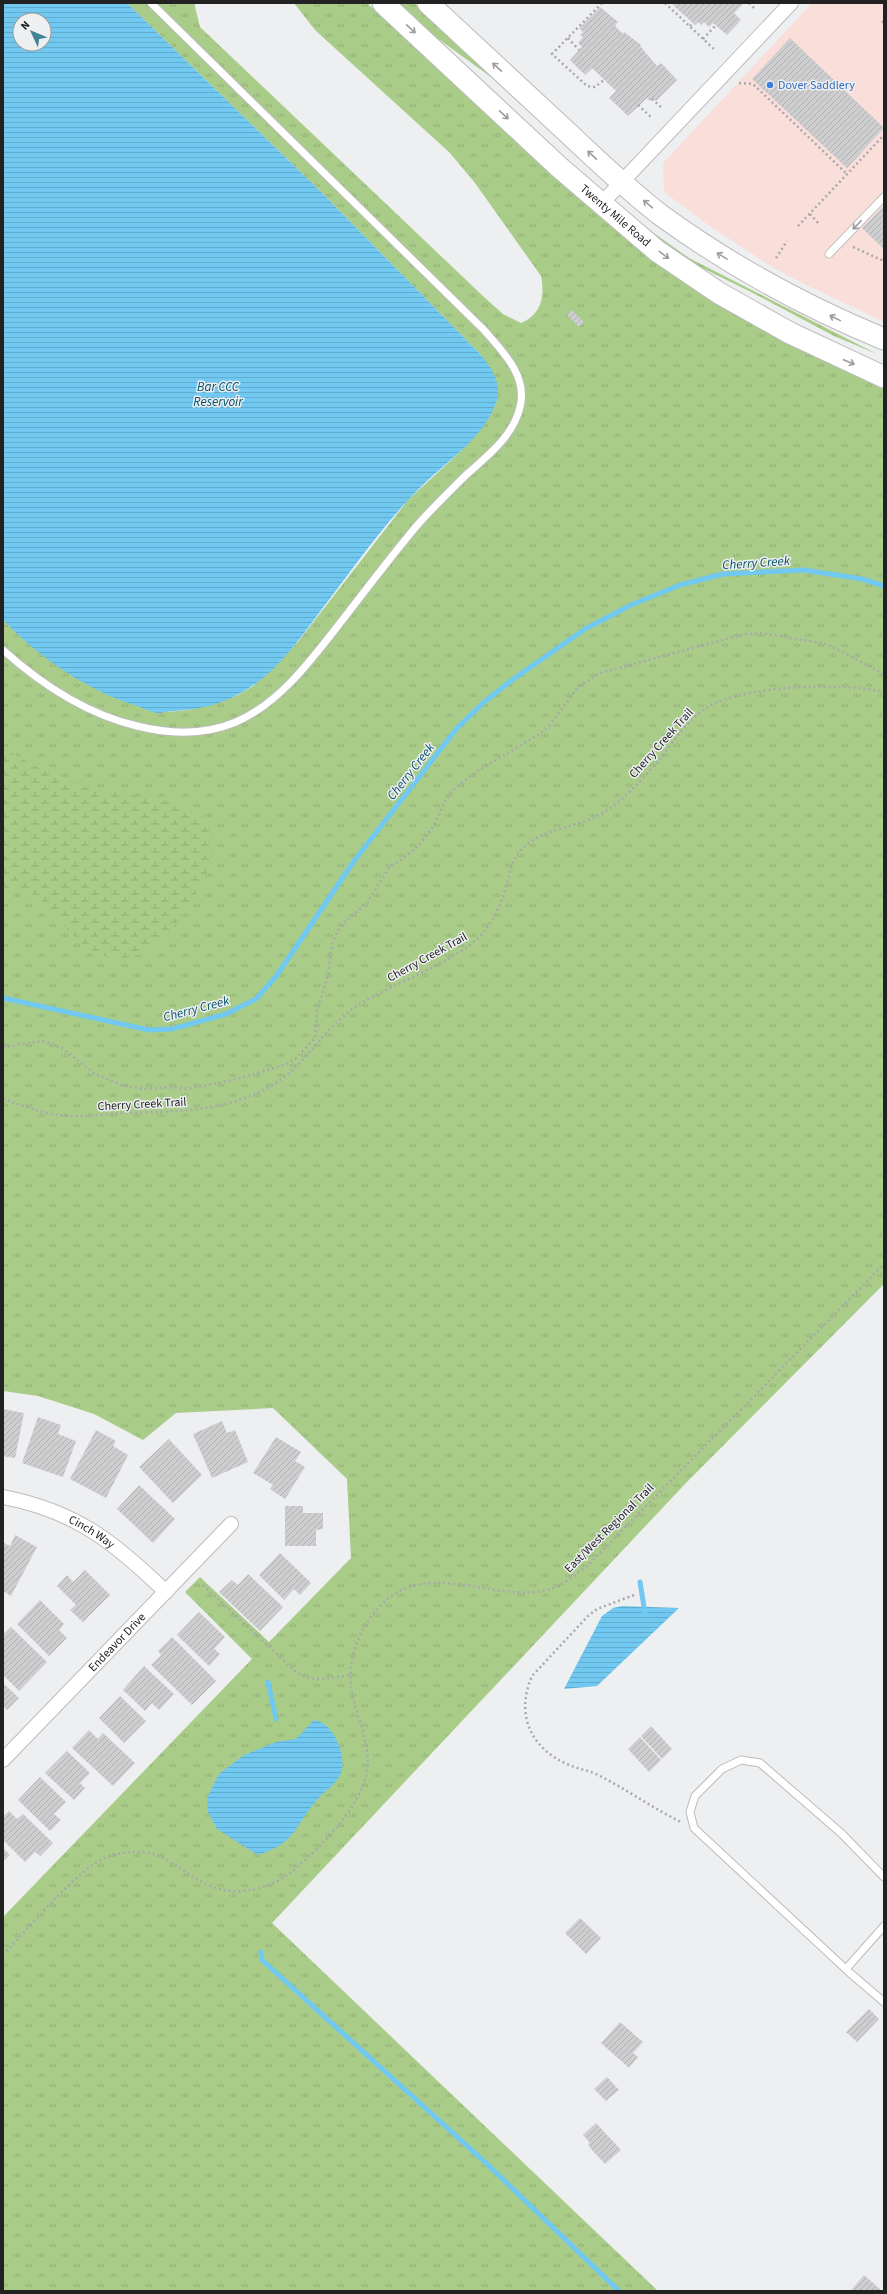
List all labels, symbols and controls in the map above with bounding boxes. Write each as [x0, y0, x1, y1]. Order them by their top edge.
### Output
north arrow [12, 12, 52, 52]
text: N [17, 18, 33, 33]
one-way arrow [406, 25, 416, 34]
one-way arrow [492, 62, 502, 72]
place label: Dover Saddlery [778, 77, 855, 94]
marker: Dover Saddlery [765, 80, 775, 90]
one-way arrow [498, 110, 508, 119]
one-way arrow [587, 151, 597, 160]
street label: Twenty Mile Road [576, 181, 654, 251]
one-way arrow [643, 200, 653, 209]
one-way arrow [852, 220, 862, 230]
one-way arrow [658, 251, 669, 259]
one-way arrow [717, 252, 728, 260]
one-way arrow [830, 314, 842, 321]
one-way arrow [842, 359, 854, 366]
water label: Bar CCC Reservoir [193, 378, 243, 411]
water label: Cherry Creek [722, 552, 791, 574]
street label: Cherry Creek Trail [625, 705, 697, 782]
water label: Cherry Creek [383, 739, 439, 804]
street label: Cherry Creek Trail [384, 928, 470, 986]
water label: Cherry Creek [161, 991, 232, 1026]
street label: Cherry Creek Trail [97, 1094, 187, 1115]
street label: East/West Regional Trail [561, 1480, 658, 1577]
street label: Cinch Way [66, 1511, 119, 1553]
street label: Endeavor Drive [85, 1609, 150, 1676]

